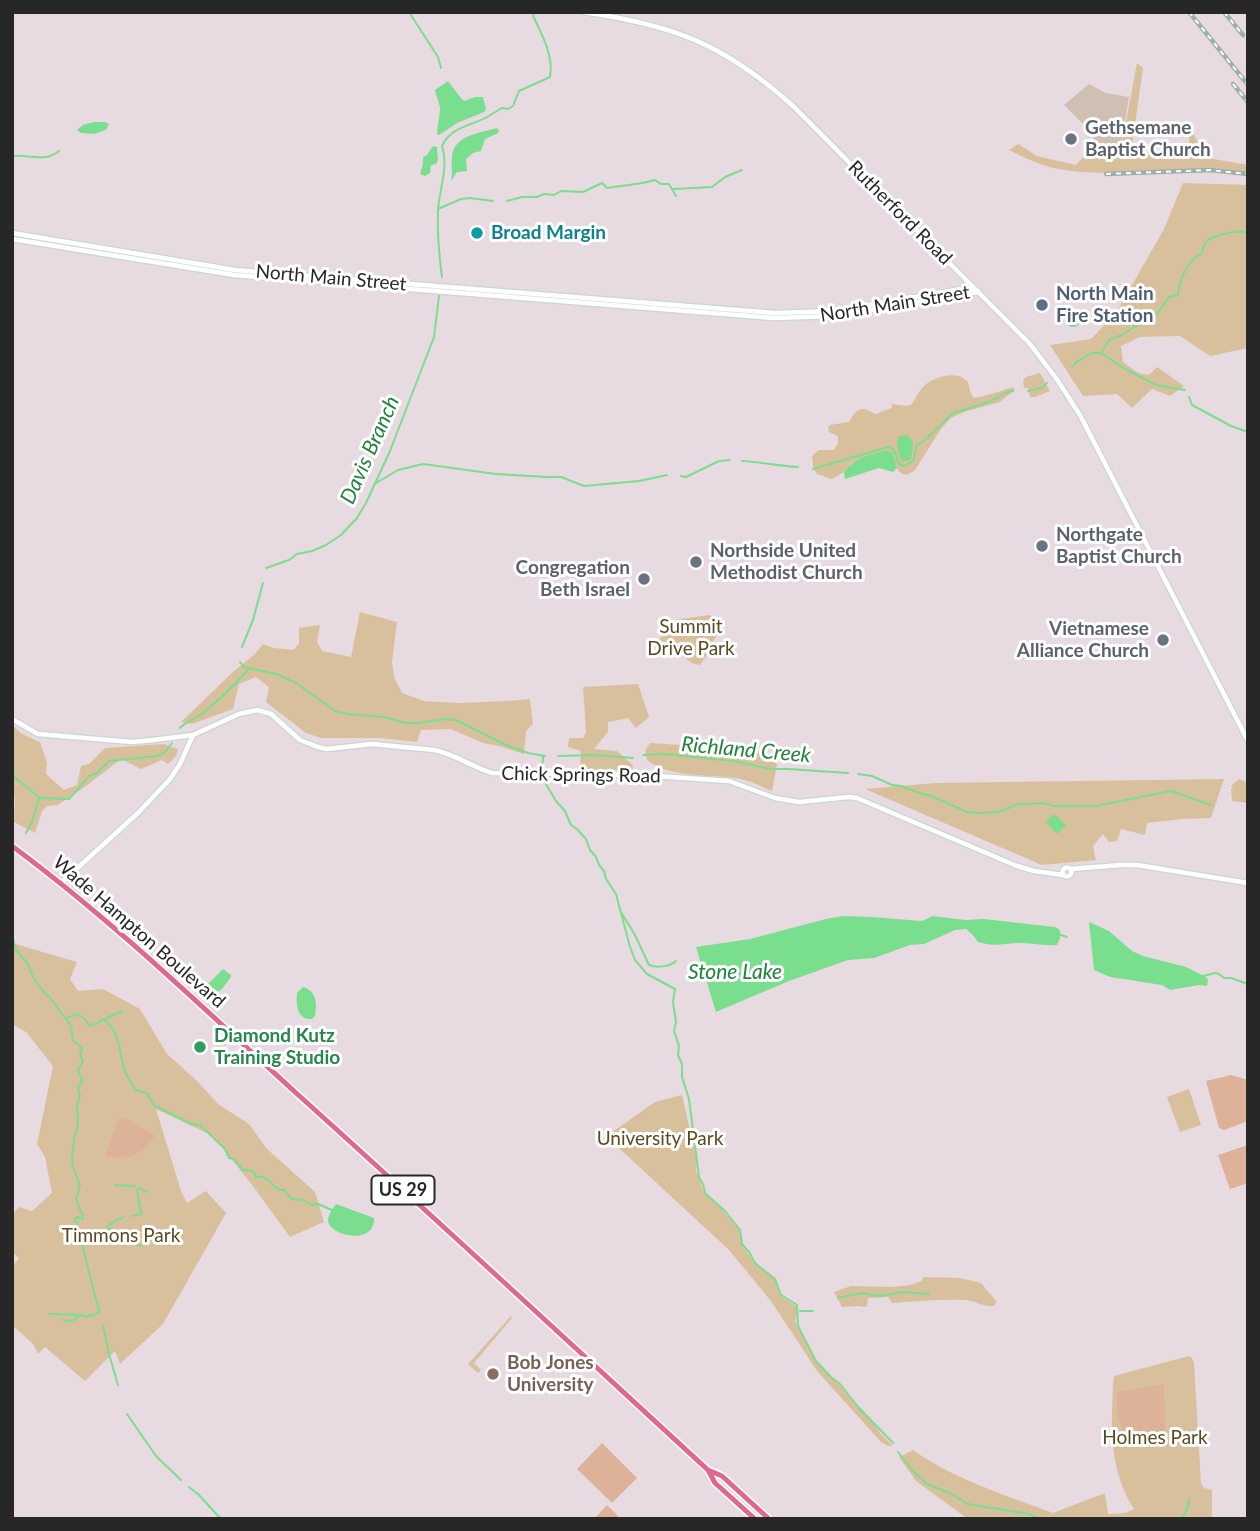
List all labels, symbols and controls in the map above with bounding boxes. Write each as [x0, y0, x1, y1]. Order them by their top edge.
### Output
place label: Gethsemane Baptist Church [1085, 117, 1211, 161]
marker: Gethsemane Baptist Church [1063, 131, 1079, 147]
street label: Rutherford Road [843, 156, 957, 270]
place label: Broad Margin [491, 222, 606, 244]
marker: Broad Margin [469, 225, 485, 241]
street label: North Main Street [255, 260, 407, 296]
street label: North Main Street [819, 281, 971, 327]
place label: North Main Fire Station [1056, 283, 1154, 327]
marker: North Main Fire Station [1034, 297, 1050, 313]
water label: Davis Branch [335, 392, 405, 508]
place label: Northgate Baptist Church [1056, 524, 1182, 568]
marker: Northgate Baptist Church [1034, 538, 1050, 554]
place label: Northside United Methodist Church [710, 540, 863, 584]
marker: Northside United Methodist Church [688, 554, 704, 570]
place label: Congregation Beth Israel [516, 557, 630, 601]
marker: Congregation Beth Israel [636, 571, 652, 587]
park label: Summit Drive Park [647, 616, 735, 660]
place label: Vietnamese Alliance Church [1017, 618, 1149, 662]
marker: Vietnamese Alliance Church [1155, 632, 1171, 648]
water label: Richland Creek [680, 732, 812, 768]
street label: Chick Springs Road [501, 762, 661, 788]
street label: Wade Hampton Boulevard [48, 851, 230, 1013]
water label: Stone Lake [688, 959, 782, 985]
place label: Diamond Kutz Training Studio [214, 1025, 340, 1069]
marker: Diamond Kutz Training Studio [192, 1039, 208, 1055]
park label: University Park [597, 1128, 723, 1150]
road number: US 29 [372, 1176, 434, 1204]
park label: Timmons Park [62, 1225, 180, 1247]
place label: Bob Jones University [507, 1352, 594, 1396]
marker: Bob Jones University [485, 1366, 501, 1382]
park label: Holmes Park [1102, 1427, 1208, 1449]

